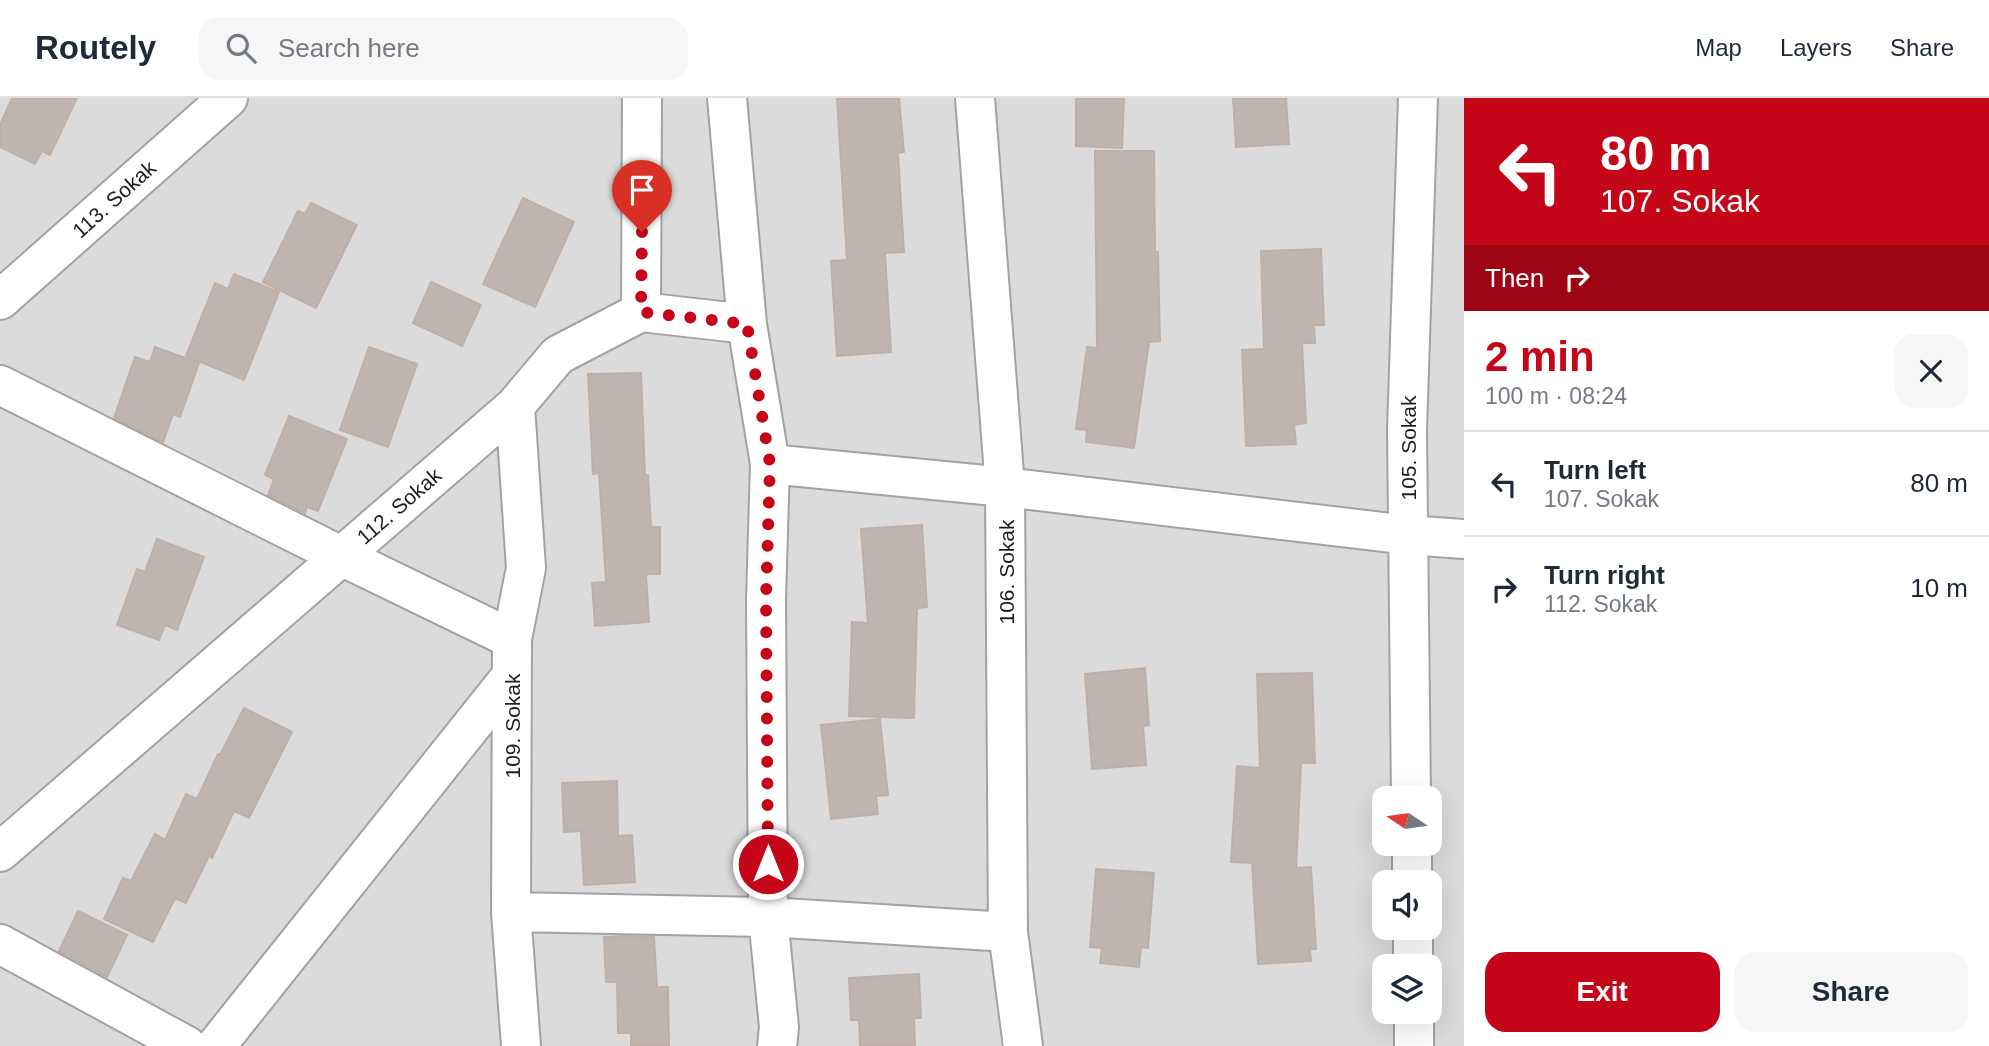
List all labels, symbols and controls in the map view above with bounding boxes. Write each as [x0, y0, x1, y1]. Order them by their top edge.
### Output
search box [198, 17, 688, 80]
text: Routely [35, 29, 156, 66]
icon: search [222, 29, 260, 67]
text: Search here [278, 33, 420, 63]
text: Map [1695, 34, 1742, 61]
text: Layers [1780, 34, 1852, 61]
text: Share [1890, 34, 1954, 61]
icon: left [1485, 126, 1576, 217]
text: 80 m [1600, 126, 1712, 180]
street label: 113. Sokak [68, 155, 161, 242]
pin [612, 160, 672, 232]
icon: arrive [623, 171, 661, 209]
text: 107. Sokak [1600, 183, 1760, 219]
icon: right [1558, 259, 1596, 297]
text: Then [1485, 263, 1544, 293]
text: 2 min [1485, 333, 1595, 380]
button: close [1894, 334, 1968, 408]
text: 100 m · 08:24 [1485, 383, 1627, 409]
street label: 105. Sokak [1397, 395, 1420, 501]
text: Turn left [1544, 455, 1646, 485]
street label: 112. Sokak [352, 463, 446, 549]
icon: left [1485, 465, 1523, 503]
text: 80 m [1910, 468, 1968, 498]
text: 107. Sokak [1544, 486, 1659, 512]
street label: 106. Sokak [995, 519, 1018, 625]
text: Turn right [1544, 560, 1665, 590]
icon: right [1485, 570, 1523, 608]
text: 10 m [1910, 573, 1968, 603]
text: 112. Sokak [1544, 591, 1657, 617]
street label: 109. Sokak [501, 673, 524, 779]
north arrow [1372, 786, 1442, 856]
map controls [1372, 786, 1442, 1024]
position arrow [731, 827, 805, 901]
button: sound [1372, 870, 1442, 940]
button: Exit [1485, 952, 1720, 1032]
button: Share [1734, 952, 1968, 1032]
button: layers [1372, 954, 1442, 1024]

